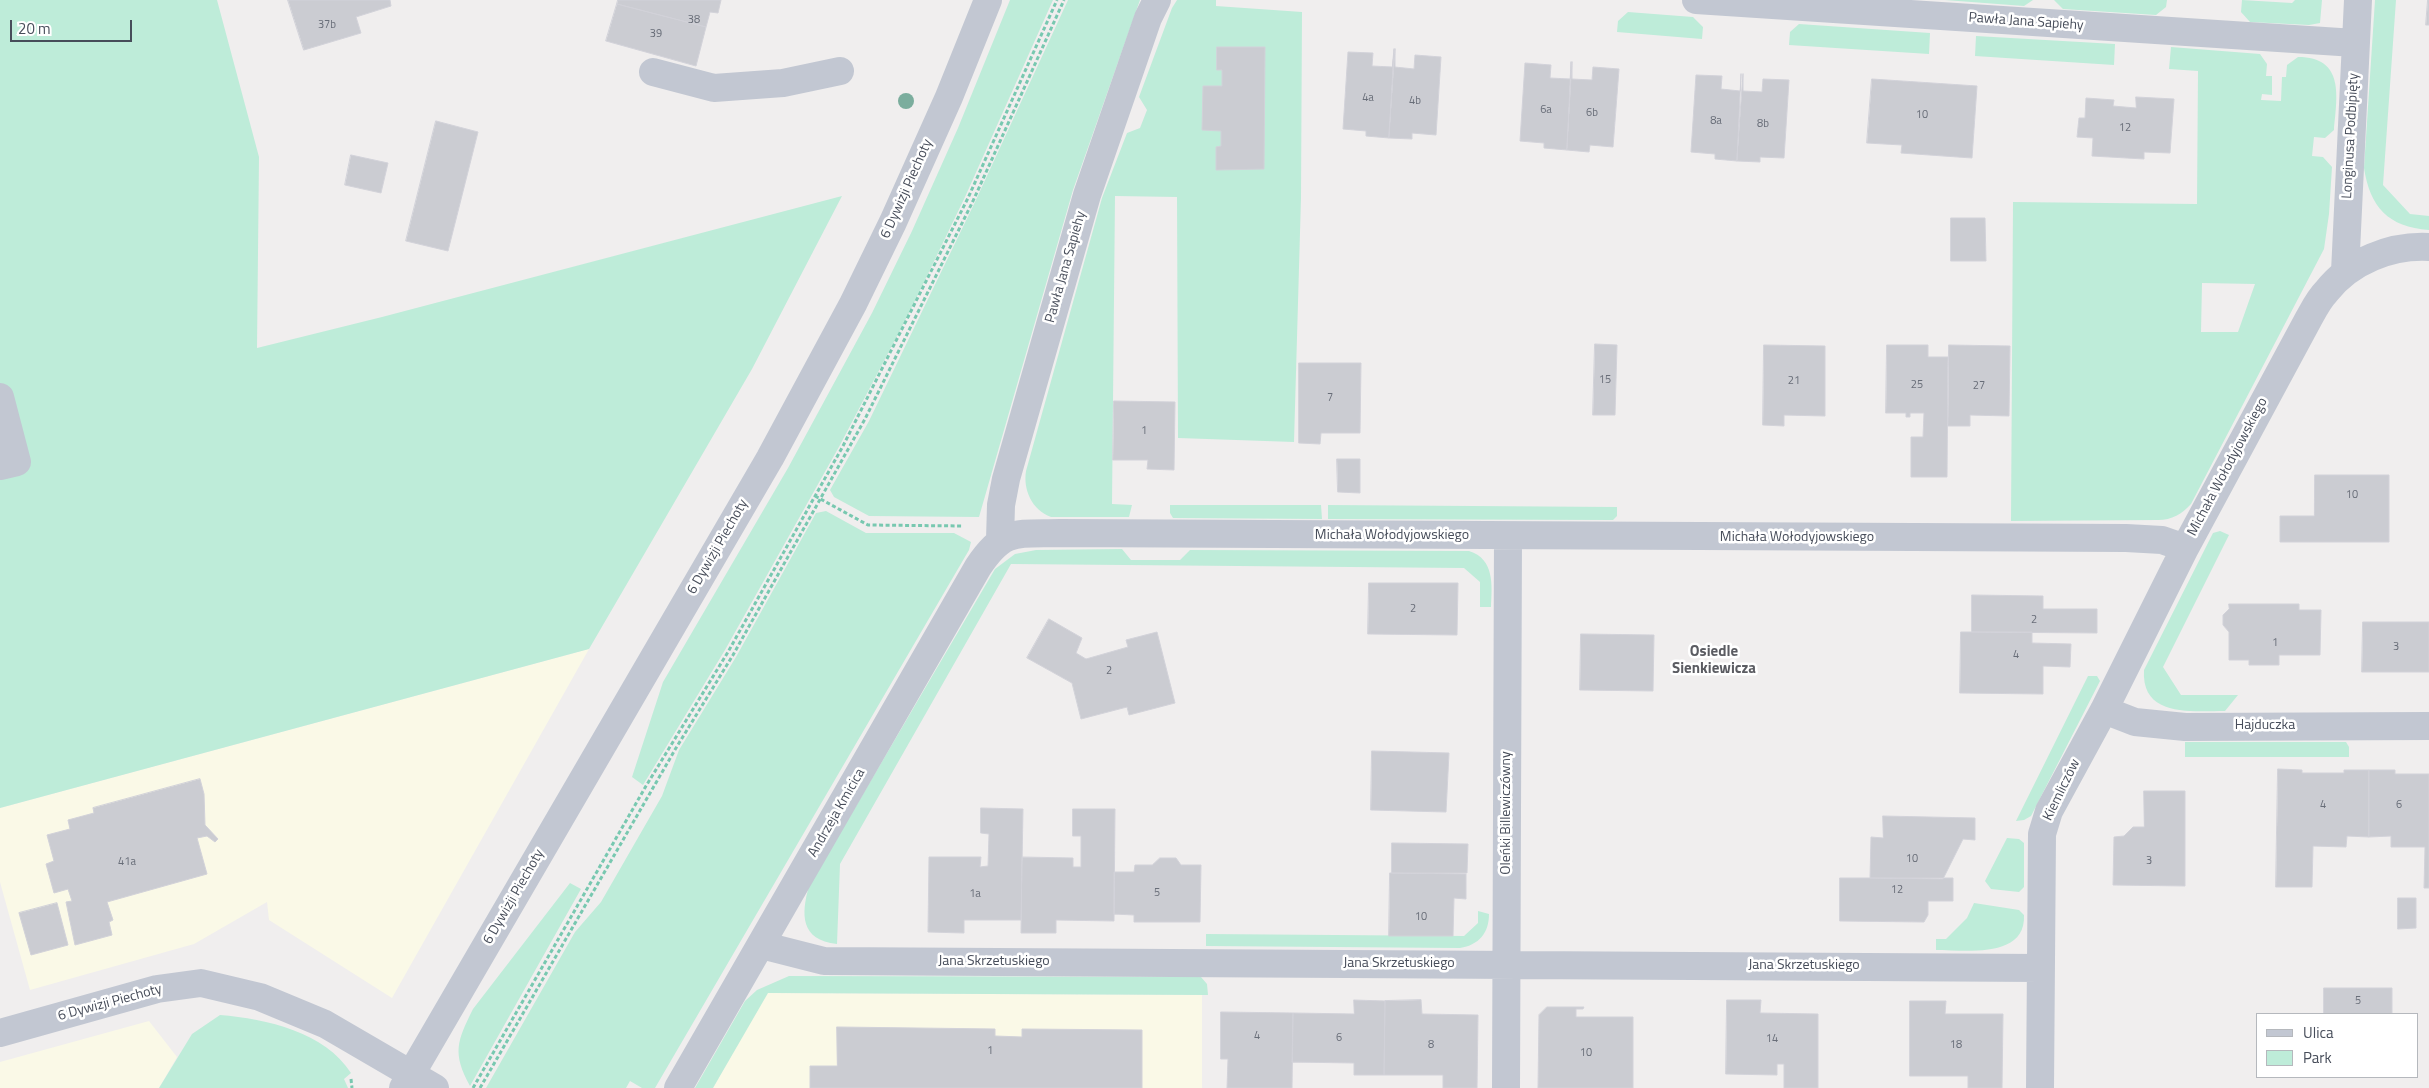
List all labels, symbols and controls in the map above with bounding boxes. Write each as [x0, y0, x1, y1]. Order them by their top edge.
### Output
scale bar [12, 10, 135, 42]
street label: Pawła Jana Sapiehy [1968, 10, 2084, 34]
house number: 38 [688, 13, 700, 27]
text: 20 m [18, 17, 51, 40]
house number: 37b [318, 18, 336, 32]
house number: 39 [650, 27, 662, 41]
street label: Longinusa Podbipięty [2339, 73, 2363, 199]
house number: 4a [1362, 91, 1374, 105]
house number: 4b [1409, 94, 1421, 108]
house number: 6a [1540, 103, 1552, 117]
house number: 6b [1586, 106, 1598, 120]
house number: 10 [1916, 108, 1928, 122]
house number: 8a [1710, 114, 1722, 128]
house number: 8b [1757, 117, 1769, 131]
house number: 12 [2119, 121, 2131, 135]
street label: 6 Dywizji Piechoty [878, 137, 936, 241]
street label: Pawła Jana Sapiehy [1042, 209, 1090, 325]
house number: 15 [1599, 373, 1611, 387]
house number: 21 [1788, 374, 1800, 388]
house number: 25 [1911, 378, 1923, 392]
house number: 27 [1973, 379, 1985, 393]
house number: 7 [1327, 391, 1333, 405]
street label: Michała Wołodyjowskiego [2184, 395, 2272, 539]
house number: 1 [1141, 424, 1147, 438]
house number: 10 [2346, 488, 2358, 502]
street label: 6 Dywizji Piechoty [684, 496, 752, 598]
street label: Michała Wołodyjowskiego [1315, 528, 1469, 544]
street label: Michała Wołodyjowskiego [1720, 530, 1874, 546]
house number: 2 [1410, 602, 1416, 616]
house number: 2 [2031, 613, 2037, 627]
house number: 1 [2272, 636, 2278, 650]
house number: 3 [2393, 640, 2399, 654]
district label: Osiedle Sienkiewicza [1672, 643, 1756, 678]
house number: 4 [2013, 648, 2019, 662]
house number: 2 [1106, 664, 1112, 678]
street label: Hajduczka [2235, 718, 2295, 734]
street label: Oleńki Billewiczówny [1499, 751, 1515, 875]
street label: Kiemliczów [2040, 756, 2084, 824]
street label: Andrzeja Kmicica [805, 766, 869, 860]
house number: 4 [2320, 798, 2326, 812]
house number: 6 [2396, 798, 2402, 812]
street label: 6 Dywizji Piechoty [480, 846, 548, 948]
house number: 10 [1906, 852, 1918, 866]
house number: 3 [2146, 854, 2152, 868]
house number: 41a [118, 855, 136, 869]
house number: 12 [1891, 883, 1903, 897]
house number: 5 [1154, 886, 1160, 900]
house number: 1a [969, 887, 981, 901]
house number: 10 [1415, 910, 1427, 924]
street label: Jana Skrzetuskiego [938, 954, 1050, 970]
street label: Jana Skrzetuskiego [1343, 956, 1455, 972]
street label: Jana Skrzetuskiego [1748, 958, 1860, 974]
street label: 6 Dywizji Piechoty [56, 981, 164, 1025]
house number: 5 [2355, 994, 2361, 1008]
legend [2256, 1013, 2419, 1078]
text: Ulica [2303, 1021, 2333, 1044]
house number: 4 [1254, 1029, 1260, 1043]
house number: 6 [1336, 1031, 1342, 1045]
house number: 14 [1766, 1032, 1778, 1046]
house number: 8 [1428, 1038, 1434, 1052]
house number: 18 [1950, 1038, 1962, 1052]
house number: 1 [987, 1044, 993, 1058]
house number: 10 [1580, 1046, 1592, 1060]
text: Park [2303, 1046, 2332, 1069]

